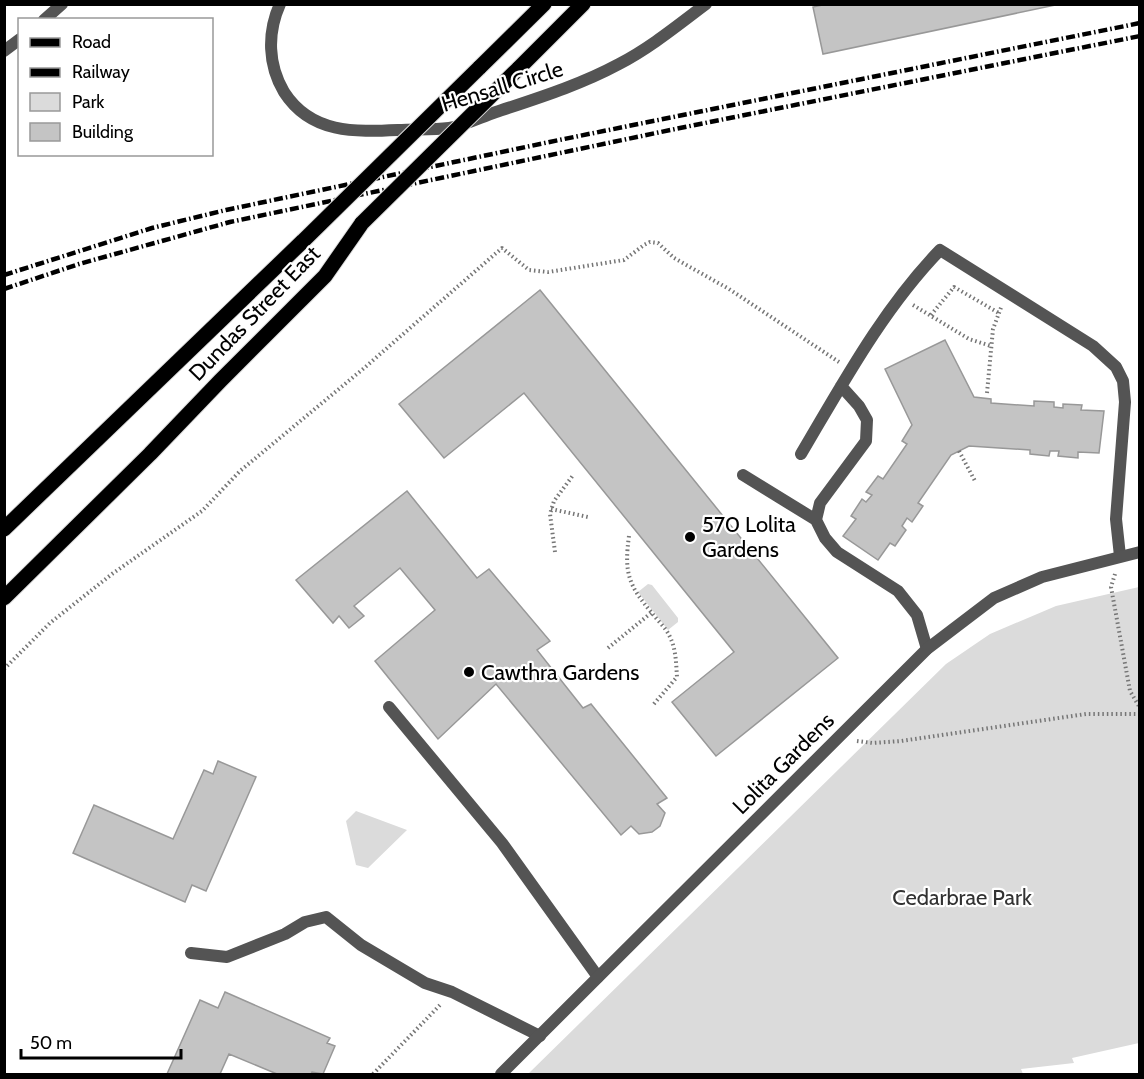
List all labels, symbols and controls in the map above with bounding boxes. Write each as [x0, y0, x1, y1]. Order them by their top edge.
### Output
legend [18, 18, 213, 156]
text: Road [72, 31, 111, 53]
street label: Hensall Circle [438, 55, 566, 118]
text: Railway [72, 61, 130, 83]
text: Park [72, 91, 105, 113]
text: Building [72, 121, 134, 143]
street label: Dundas Street East [183, 240, 326, 386]
place label: 570 Lolita Gardens [702, 511, 796, 563]
marker: 570 Lolita Gardens [683, 530, 697, 544]
place label: Cawthra Gardens [481, 659, 639, 686]
marker: Cawthra Gardens [462, 665, 476, 679]
street label: Lolita Gardens [727, 707, 840, 820]
park label: Cedarbrae Park [892, 884, 1032, 911]
scale bar [21, 1022, 182, 1060]
text: 50 m [30, 1032, 72, 1054]

